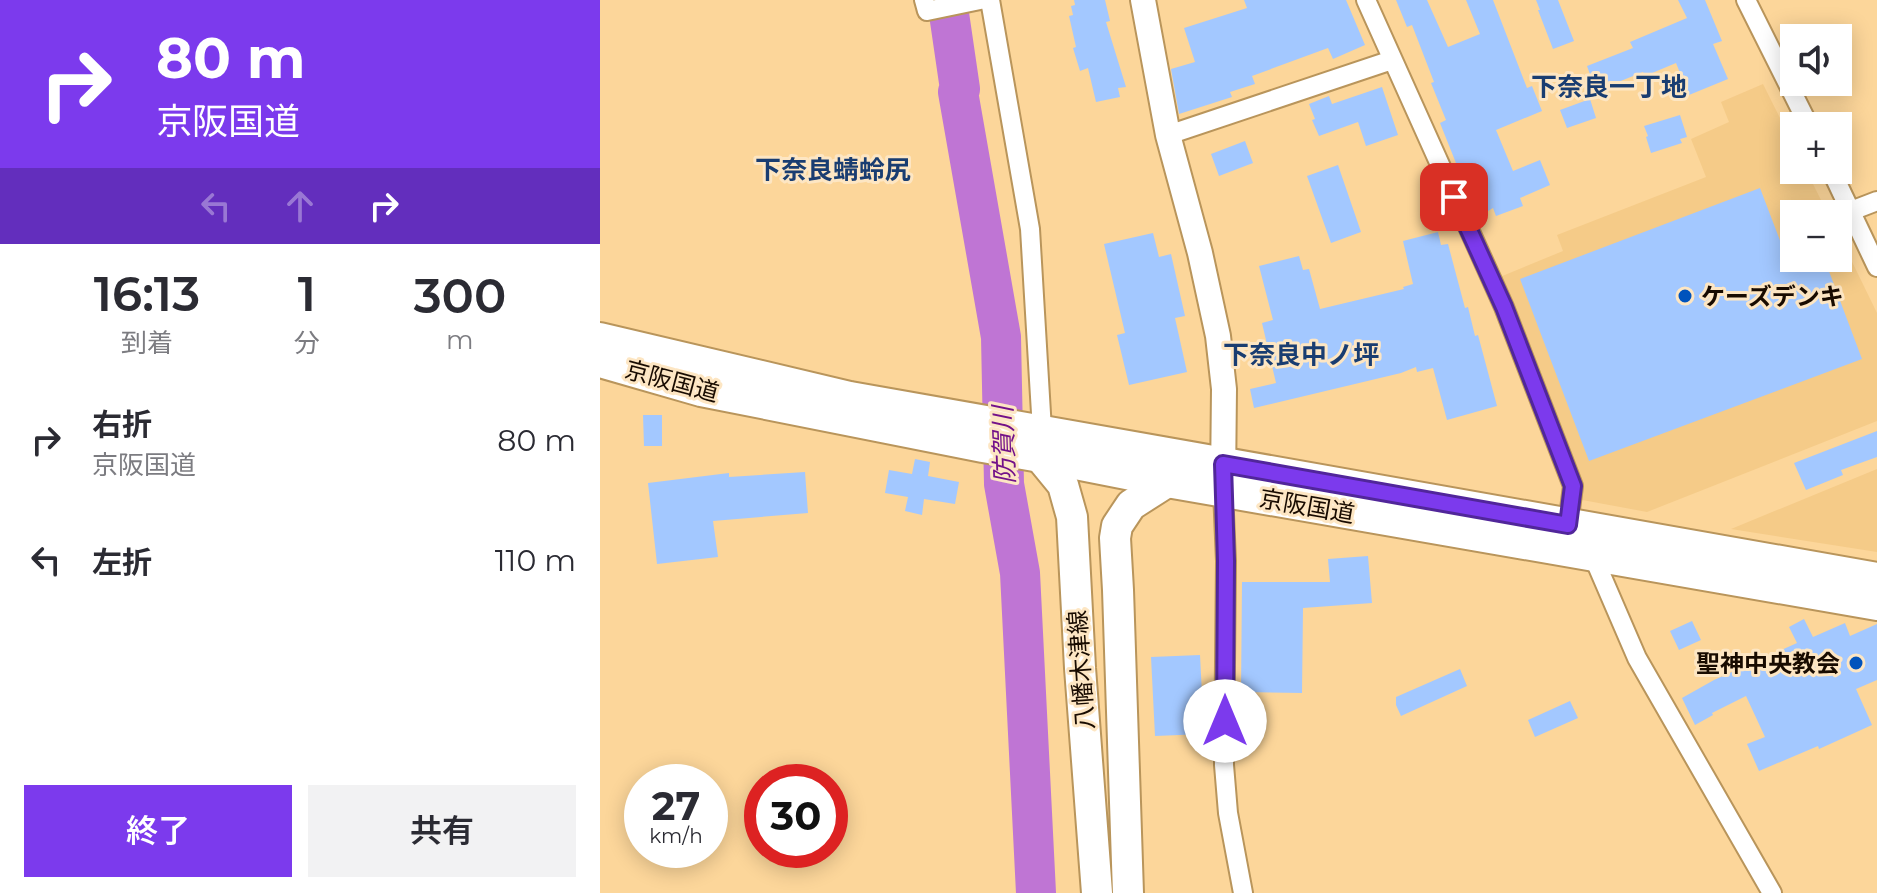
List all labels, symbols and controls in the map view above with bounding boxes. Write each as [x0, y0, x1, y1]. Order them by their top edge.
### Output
text: 80 m [156, 24, 306, 92]
map controls [1780, 24, 1852, 272]
button: sound [1780, 24, 1852, 96]
icon: right [24, 32, 128, 136]
district label: 下奈良一丁地 [1531, 71, 1687, 103]
text: 京阪国道 [156, 99, 300, 143]
button: + [1780, 112, 1852, 184]
district label: 下奈良蜻蛉尻 [755, 154, 911, 186]
pin [1420, 163, 1488, 231]
icon: arrive [1432, 175, 1476, 219]
icon: left [194, 184, 238, 228]
icon: ahead [278, 184, 322, 228]
icon: right [362, 184, 406, 228]
button: − [1780, 200, 1852, 272]
text: 16:13 [94, 265, 200, 323]
text: 1 [298, 265, 316, 323]
text: 300 [414, 267, 506, 325]
place label: ケーズデンキ [1701, 282, 1844, 311]
marker: ケーズデンキ [1676, 287, 1694, 305]
text: m [446, 324, 474, 356]
text: 到着 [121, 327, 173, 359]
text: 分 [294, 327, 320, 359]
district label: 下奈良中ノ坪 [1223, 339, 1379, 371]
street label: 京阪国道 [622, 355, 722, 407]
water label: 防賀川 [987, 402, 1021, 485]
text: 右折 [92, 406, 152, 443]
icon: right [24, 418, 68, 462]
text: 80 m [497, 422, 576, 459]
text: 京阪国道 [92, 449, 196, 481]
street label: 京阪国道 [1257, 483, 1357, 529]
icon: left [24, 538, 68, 582]
text: 110 m [495, 542, 576, 579]
text: 左折 [92, 544, 152, 581]
street label: 八幡木津線 [1062, 609, 1100, 731]
place label: 聖神中央教会 [1696, 649, 1840, 678]
marker: 聖神中央教会 [1847, 654, 1865, 672]
position arrow [1183, 679, 1267, 763]
speed limit sign: 30 [744, 764, 848, 868]
text: 27 [652, 781, 700, 830]
button: 終了 [24, 785, 292, 877]
button: 共有 [308, 785, 576, 877]
text: km/h [649, 824, 703, 848]

